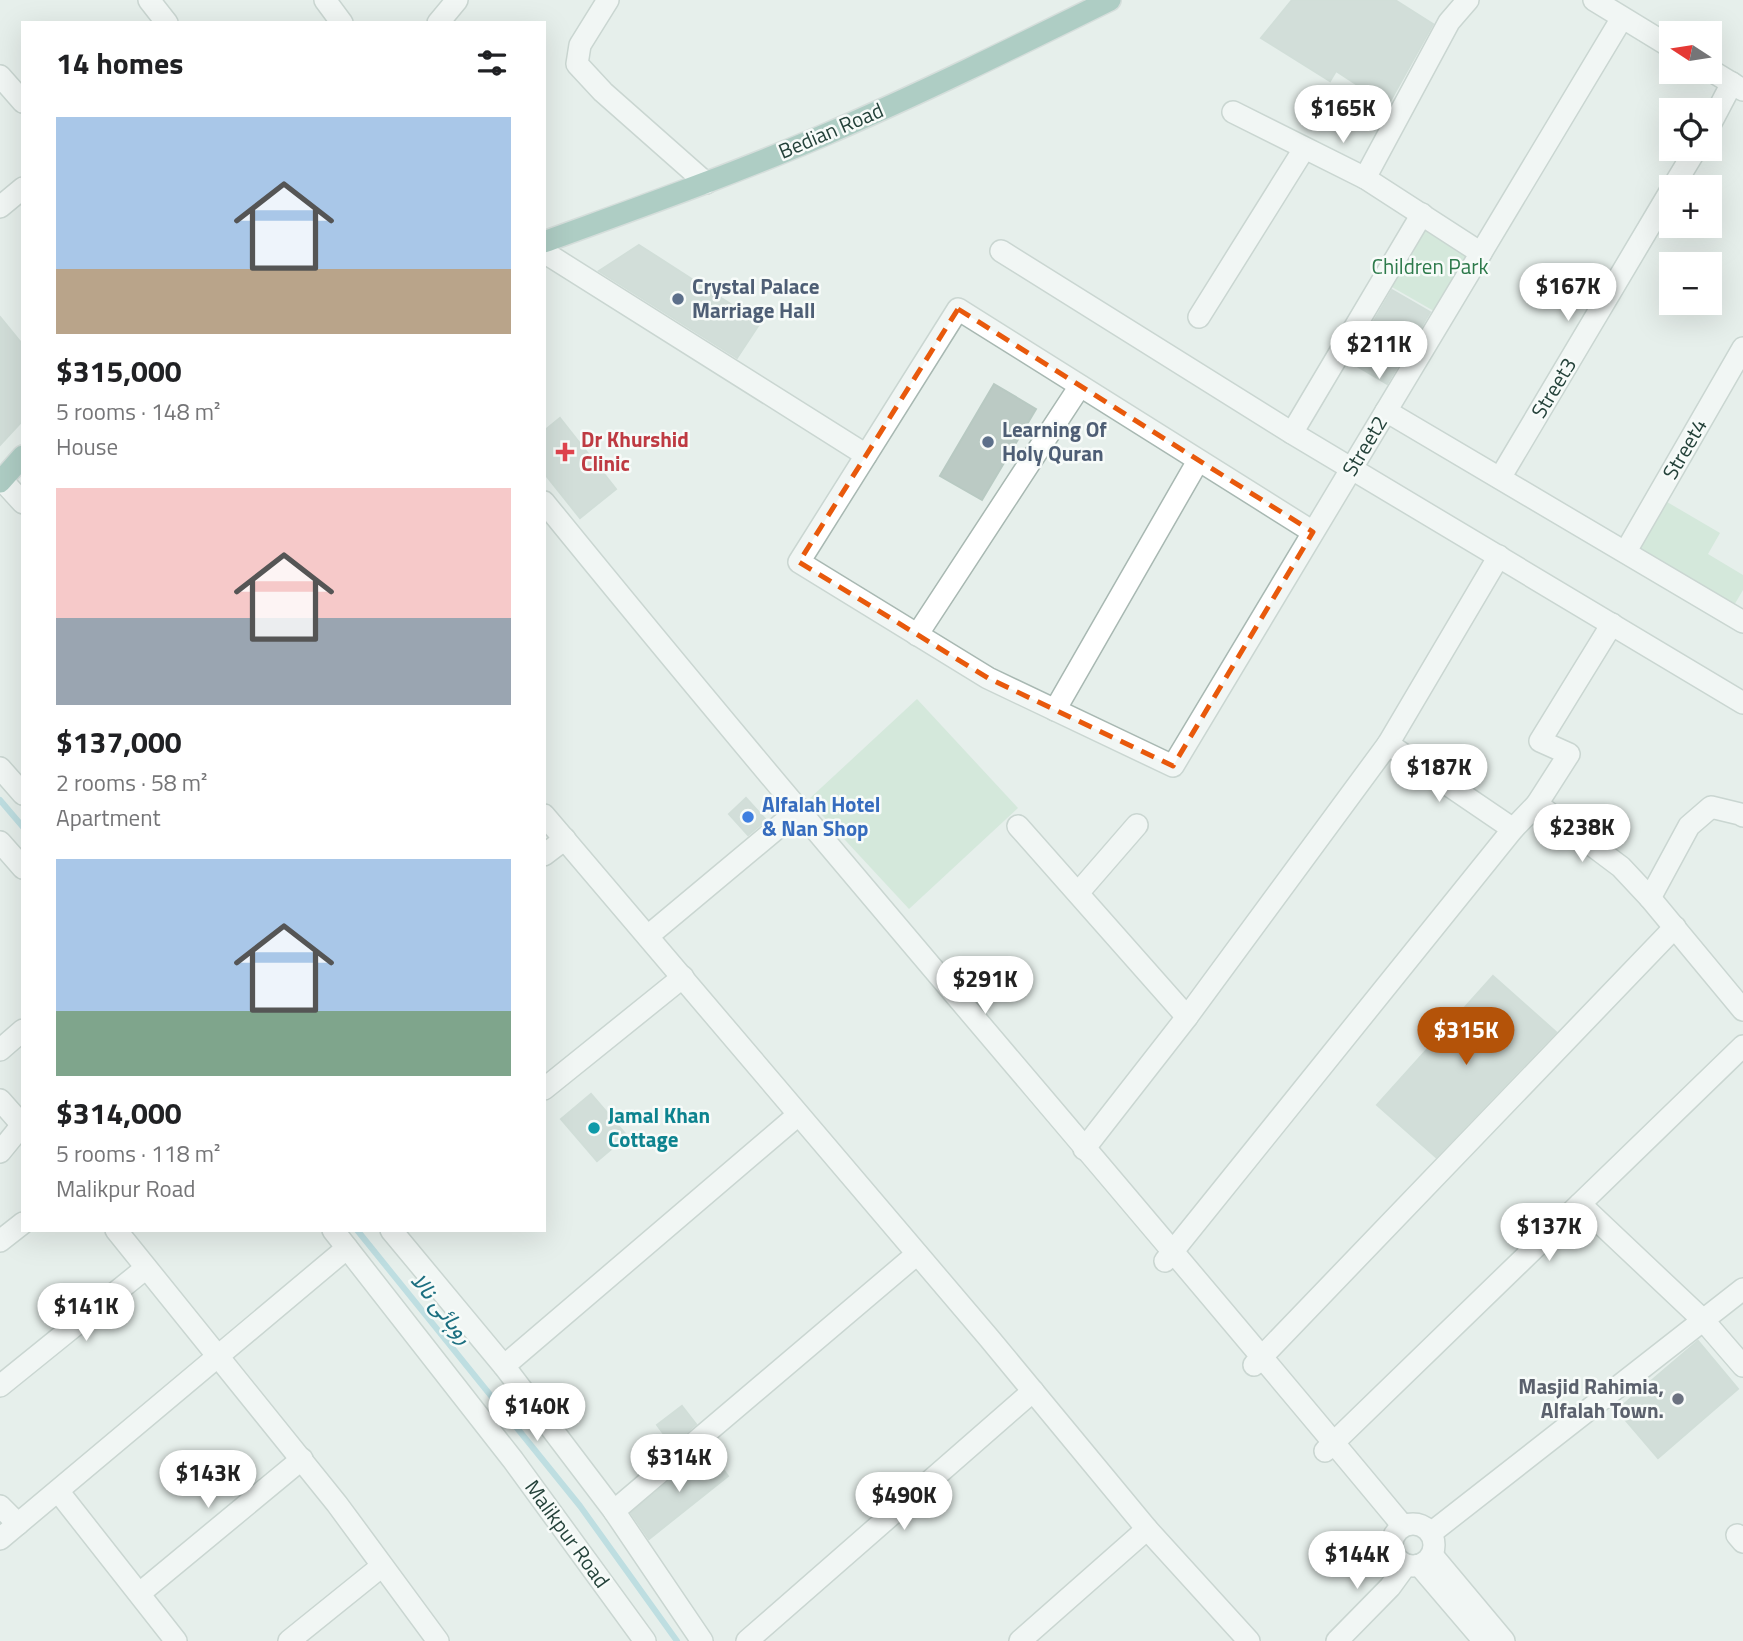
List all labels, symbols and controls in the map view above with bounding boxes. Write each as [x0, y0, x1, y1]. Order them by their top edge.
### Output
north arrow [1659, 21, 1722, 84]
map controls [1659, 21, 1722, 315]
text: 14 homes [56, 40, 183, 86]
icon: filters [473, 44, 511, 82]
pin: $165K [1294, 86, 1392, 145]
text: $165K [1310, 90, 1376, 125]
street label: Bedian Road [773, 94, 888, 167]
button: locate [1659, 98, 1722, 161]
icon: home [221, 163, 347, 289]
button: + [1659, 175, 1722, 238]
park label: Children Park [1371, 250, 1489, 282]
button: − [1659, 252, 1722, 315]
pin: $167K [1519, 264, 1617, 323]
text: $167K [1535, 268, 1601, 303]
place label: Crystal Palace Marriage Hall [692, 270, 820, 326]
marker: Crystal Palace Marriage Hall [670, 291, 686, 307]
pin: $211K [1330, 322, 1428, 381]
text: $211K [1346, 326, 1412, 361]
text: $315,000 [56, 348, 182, 394]
street label: Street3 [1522, 351, 1584, 424]
text: 5 rooms · 148 m² [56, 394, 220, 429]
street label: Street2 [1333, 409, 1395, 482]
street label: Street4 [1654, 412, 1714, 485]
place label: Learning Of Holy Quran [1002, 413, 1107, 469]
place label: Dr Khurshid Clinic [581, 423, 689, 479]
text: House [56, 429, 118, 464]
marker: Learning Of Holy Quran [980, 434, 996, 450]
marker: Dr Khurshid Clinic [555, 442, 575, 462]
icon: home [221, 534, 347, 660]
text: $137,000 [56, 719, 182, 765]
pin: $187K [1390, 744, 1488, 804]
text: $187K [1406, 749, 1472, 784]
text: 2 rooms · 58 m² [56, 765, 207, 800]
place label: Alfalah Hotel & Nan Shop [762, 788, 880, 844]
text: Apartment [56, 800, 161, 835]
pin: $238K [1533, 804, 1631, 864]
marker: Alfalah Hotel & Nan Shop [740, 809, 756, 825]
text: $238K [1549, 809, 1615, 844]
icon: home [221, 905, 347, 1031]
pin: $291K [936, 956, 1034, 1016]
text: $291K [952, 961, 1018, 996]
pin: $315K [1417, 1007, 1515, 1067]
text: $315K [1433, 1012, 1499, 1047]
text: $314,000 [56, 1090, 182, 1136]
place label: Jamal Khan Cottage [608, 1099, 710, 1155]
marker: Jamal Khan Cottage [586, 1120, 602, 1136]
text: 5 rooms · 118 m² [56, 1136, 220, 1171]
text: Malikpur Road [56, 1171, 195, 1206]
pin: $137K [1500, 1204, 1598, 1263]
text: $137K [1516, 1208, 1582, 1243]
water label: روہائی نالا [403, 1264, 482, 1351]
pin: $141K [37, 1284, 135, 1343]
text: $141K [53, 1288, 119, 1323]
place label: Masjid Rahimia, Alfalah Town. [1518, 1370, 1664, 1426]
pin: $140K [488, 1384, 586, 1443]
text: $140K [504, 1388, 570, 1423]
marker: Masjid Rahimia, Alfalah Town. [1670, 1391, 1686, 1407]
pin: $314K [630, 1434, 728, 1494]
text: $314K [646, 1439, 712, 1474]
pin: $143K [159, 1450, 257, 1510]
text: $143K [175, 1455, 241, 1490]
pin: $490K [855, 1472, 953, 1532]
street label: Malikpur Road [517, 1473, 618, 1594]
text: $490K [871, 1477, 937, 1512]
pin: $144K [1308, 1532, 1406, 1591]
text: $144K [1324, 1536, 1390, 1571]

